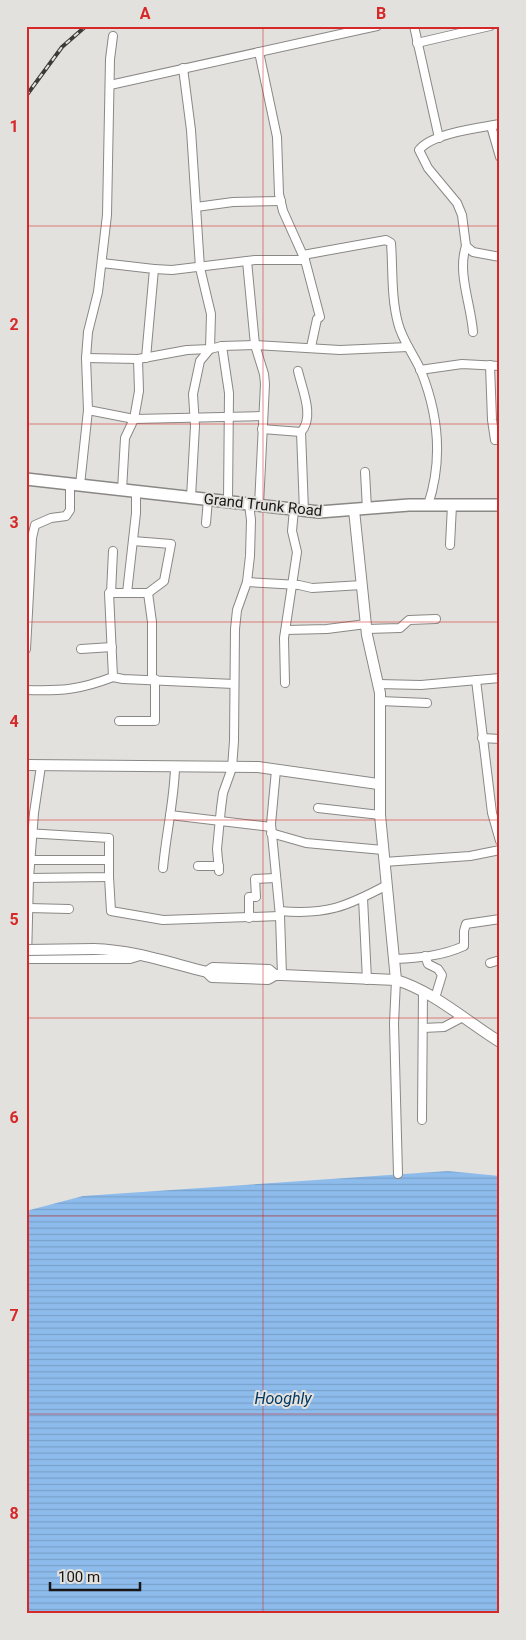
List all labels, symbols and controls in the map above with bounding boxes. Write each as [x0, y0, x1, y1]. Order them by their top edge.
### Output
text: A [140, 4, 151, 23]
text: B [376, 4, 386, 23]
text: 1 [9, 117, 19, 136]
text: 2 [9, 315, 19, 334]
street label: Grand Trunk Road [203, 490, 323, 520]
text: 3 [9, 513, 19, 532]
text: 4 [9, 712, 19, 731]
text: 5 [9, 910, 19, 929]
text: 6 [9, 1108, 19, 1127]
text: 7 [9, 1306, 19, 1325]
water label: Hooghly [254, 1389, 312, 1408]
text: 8 [9, 1504, 19, 1523]
scale bar [50, 1560, 140, 1592]
text: 100 m [58, 1568, 100, 1586]

